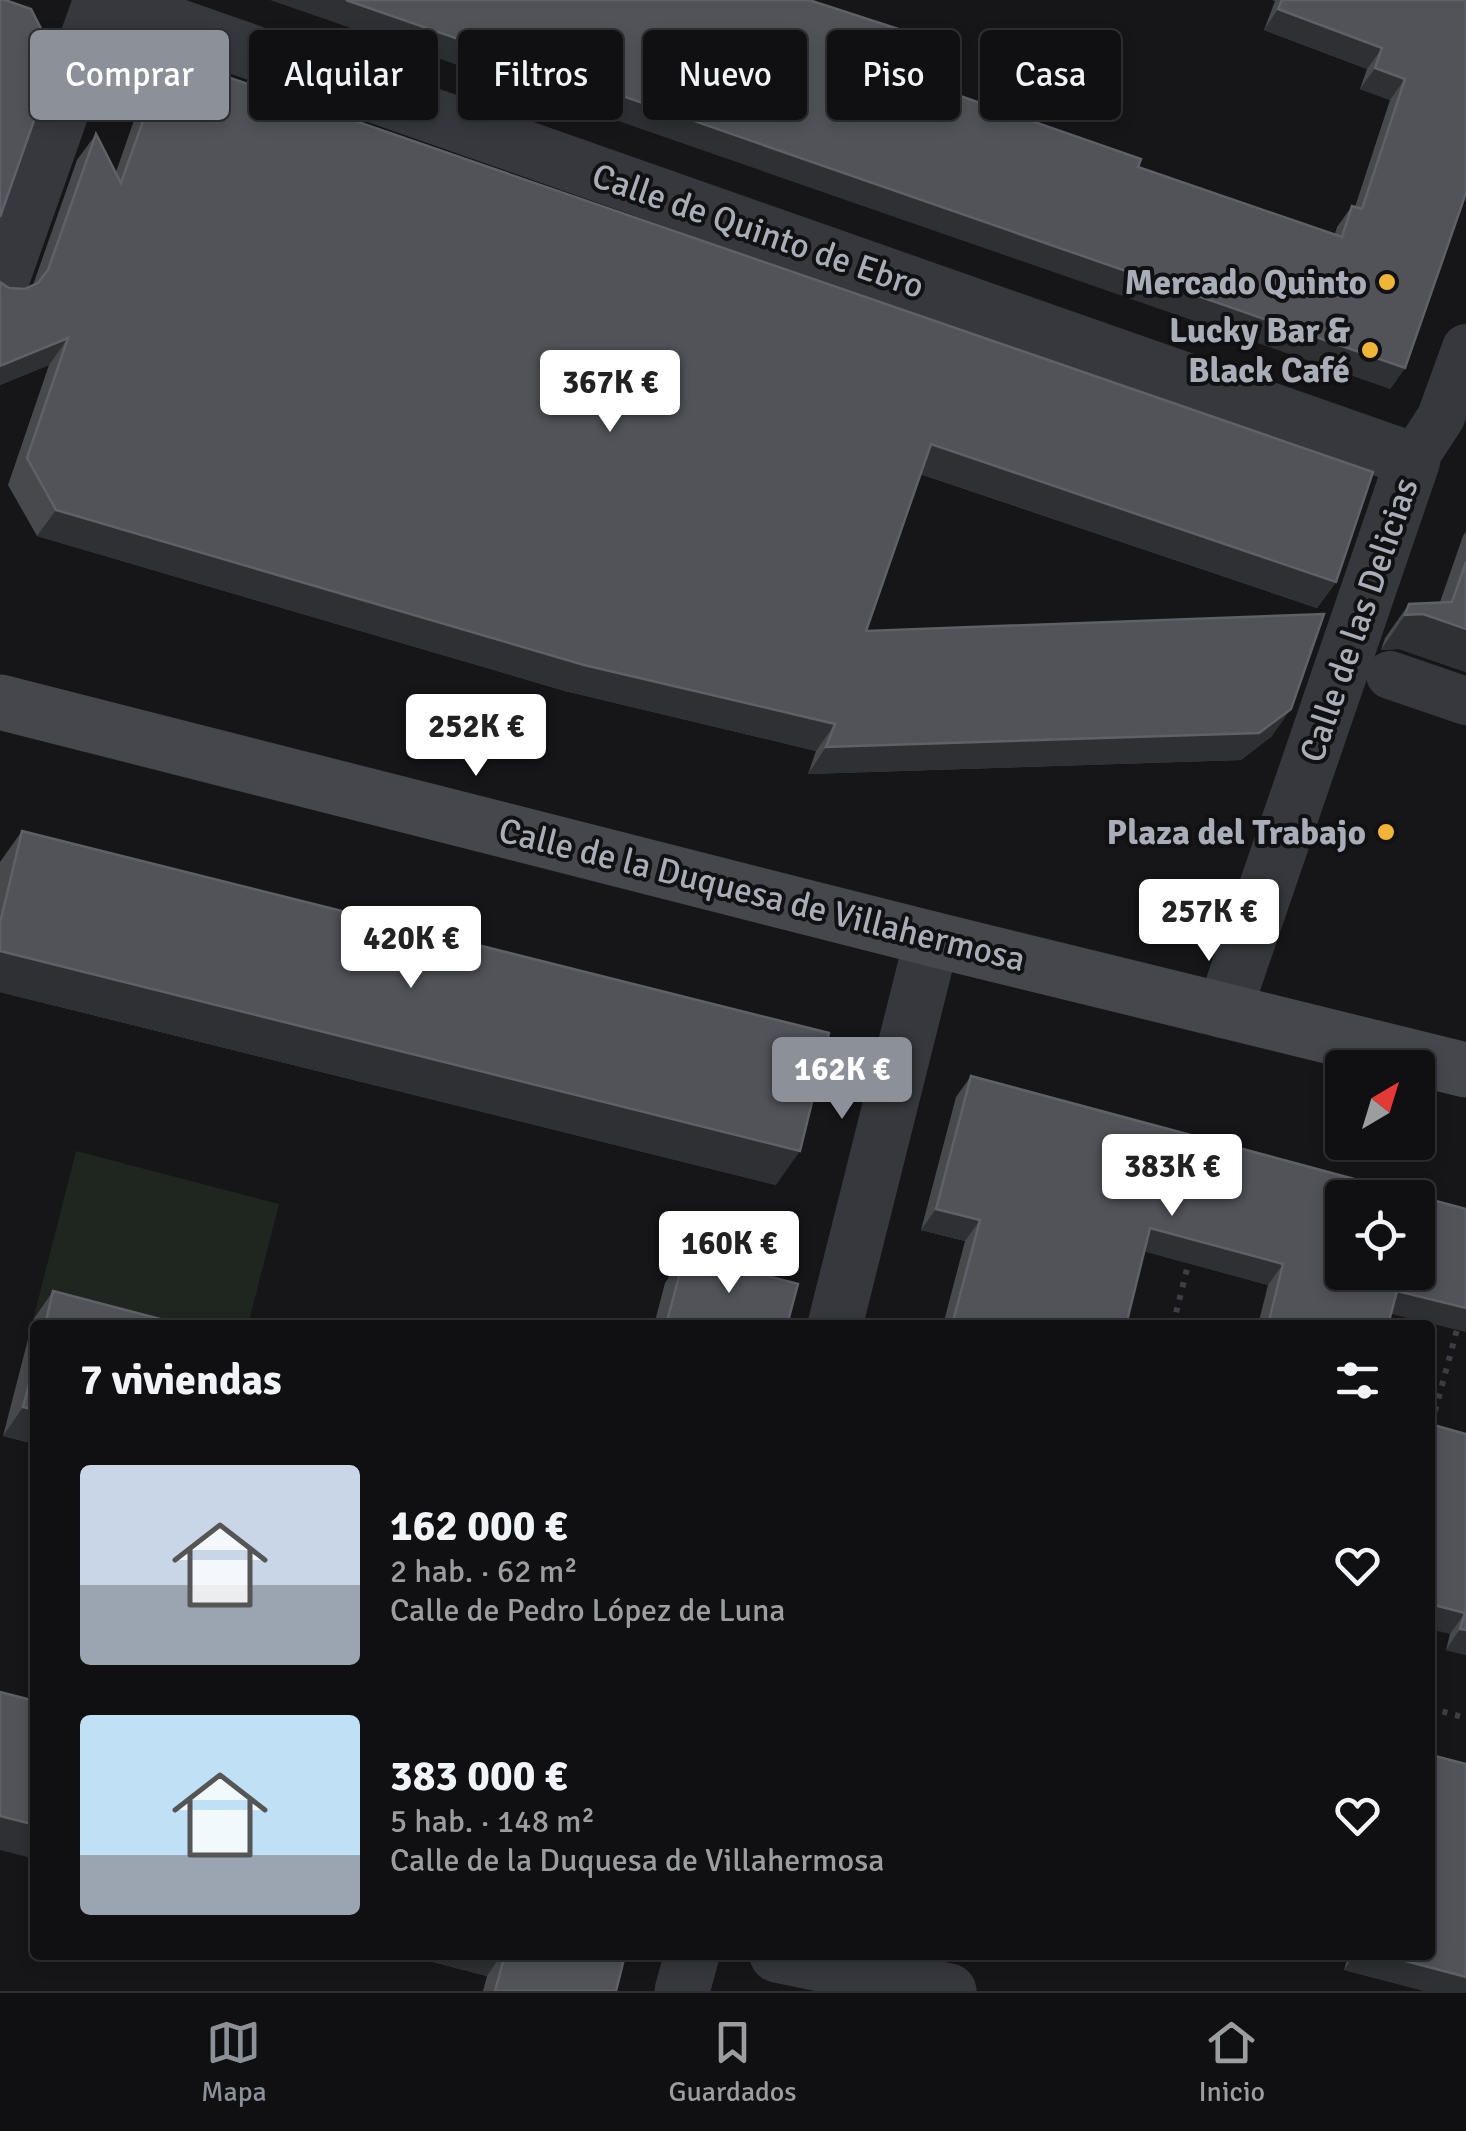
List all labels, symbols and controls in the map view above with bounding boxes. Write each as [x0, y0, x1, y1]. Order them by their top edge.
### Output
chip: Comprar [30, 30, 229, 120]
chip: Alquilar [249, 30, 438, 120]
chip: Filtros [458, 30, 623, 120]
chip: Nuevo [643, 30, 807, 120]
chip: Piso [827, 30, 960, 120]
chip: Casa [980, 30, 1121, 120]
street label: Calle de Quinto de Ebro [586, 154, 930, 308]
place label: Mercado Quinto [1125, 261, 1367, 304]
marker: Mercado Quinto [1376, 271, 1398, 293]
place label: Lucky Bar & Black Café [1169, 309, 1350, 392]
marker: Lucky Bar & Black Café [1359, 339, 1381, 361]
pin: 367K € [529, 350, 691, 435]
text: 367K € [562, 363, 658, 402]
street label: Calle de las Delicias [1290, 472, 1428, 768]
pin: 252K € [395, 694, 557, 779]
text: 252K € [428, 707, 524, 746]
street label: Calle de la Duquesa de Villahermosa [494, 809, 1030, 981]
place label: Plaza del Trabajo [1107, 811, 1366, 854]
marker: Plaza del Trabajo [1375, 821, 1397, 843]
pin: 257K € [1128, 879, 1290, 964]
text: 257K € [1161, 892, 1257, 931]
pin: 420K € [330, 906, 492, 991]
text: 420K € [363, 919, 459, 958]
pin: 162K € [761, 1037, 923, 1122]
text: 162K € [794, 1050, 890, 1089]
north arrow [1325, 1050, 1435, 1160]
map controls [1325, 1050, 1435, 1290]
pin: 383K € [1091, 1134, 1253, 1219]
text: 383K € [1124, 1147, 1220, 1186]
button: locate [1325, 1180, 1435, 1290]
pin: 160K € [648, 1211, 810, 1296]
text: 160K € [681, 1224, 777, 1263]
icon: filters [1330, 1353, 1385, 1408]
text: 7 viviendas [80, 1355, 282, 1406]
text: 162 000 € [390, 1501, 567, 1552]
icon: home [160, 1505, 280, 1625]
icon: heart [1330, 1538, 1385, 1593]
text: 2 hab. · 62 m² [390, 1552, 578, 1591]
text: Calle de Pedro López de Luna [390, 1591, 786, 1630]
text: 383 000 € [390, 1751, 567, 1802]
icon: home [160, 1755, 280, 1875]
icon: heart [1330, 1788, 1385, 1843]
text: 5 hab. · 148 m² [390, 1802, 595, 1841]
text: Calle de la Duquesa de Villahermosa [390, 1841, 885, 1880]
tab: Mapa [201, 2015, 267, 2109]
tab: Guardados [668, 2015, 797, 2109]
tab: Inicio [1198, 2015, 1265, 2109]

